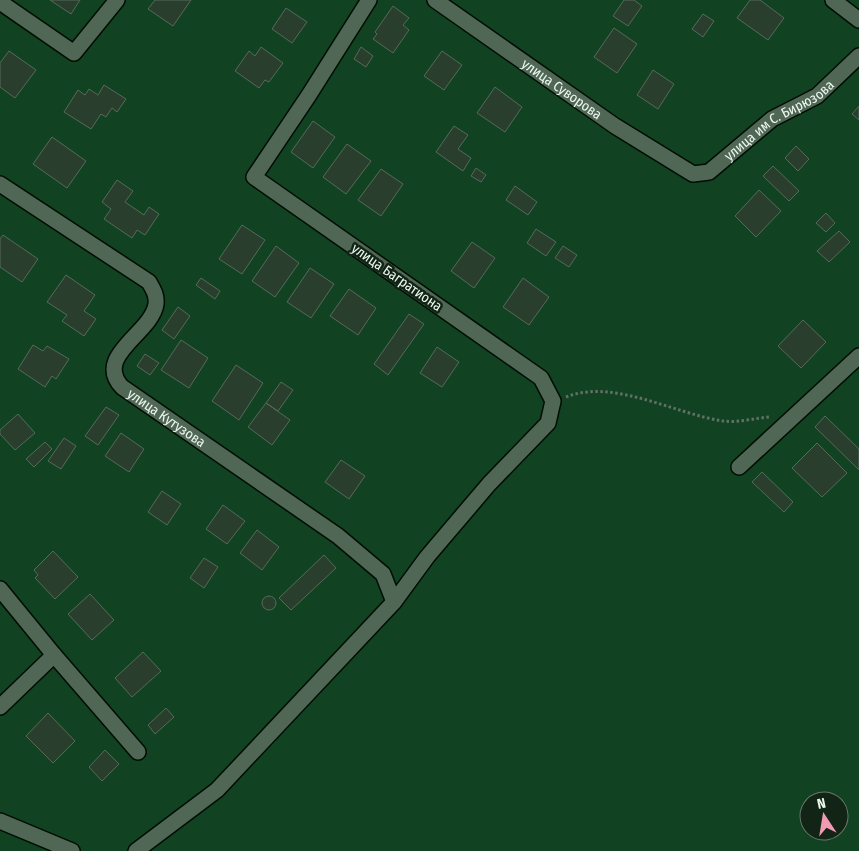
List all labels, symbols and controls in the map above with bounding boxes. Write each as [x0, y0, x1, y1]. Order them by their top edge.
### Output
street label: улица Суворова [518, 55, 605, 123]
street label: улица им С. Бирюзова [721, 76, 838, 164]
street label: улица Багратиона [348, 240, 445, 315]
street label: улица Кутузова [124, 385, 209, 451]
north arrow [799, 791, 849, 841]
text: N [816, 795, 827, 813]

